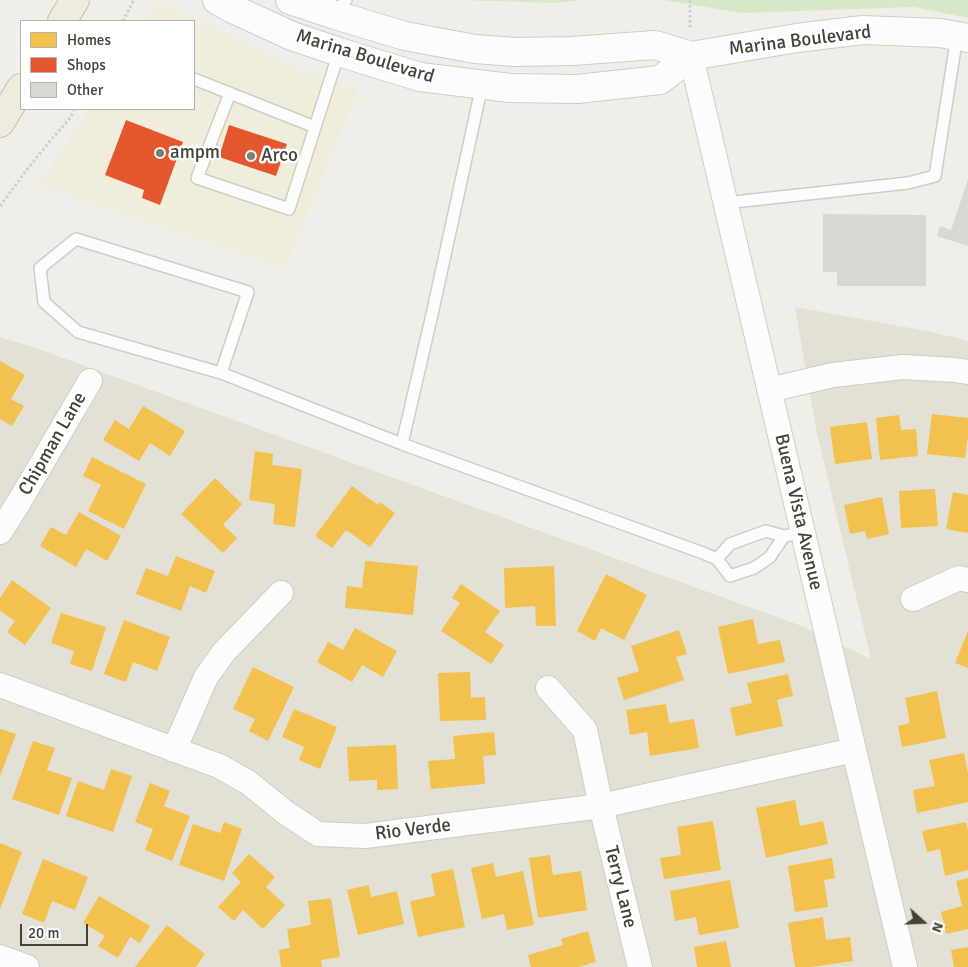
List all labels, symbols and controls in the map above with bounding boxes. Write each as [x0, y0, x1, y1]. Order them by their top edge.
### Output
legend [20, 20, 195, 110]
street label: Marina Boulevard [728, 21, 872, 61]
street label: Marina Boulevard [293, 25, 437, 89]
text: Homes [67, 31, 111, 49]
text: Shops [67, 56, 106, 74]
text: Other [67, 81, 103, 99]
place label: ampm [170, 142, 220, 164]
place label: Arco [261, 145, 298, 167]
marker: ampm [154, 147, 166, 159]
marker: Arco [245, 150, 257, 162]
street label: Chipman Lane [14, 388, 92, 500]
street label: Buena Vista Avenue [769, 432, 827, 592]
street label: Rio Verde [374, 814, 452, 846]
street label: Terry Lane [599, 843, 641, 931]
north arrow [898, 897, 948, 947]
scale bar [22, 914, 90, 946]
text: N [928, 920, 947, 935]
text: 20 m [28, 924, 59, 942]

